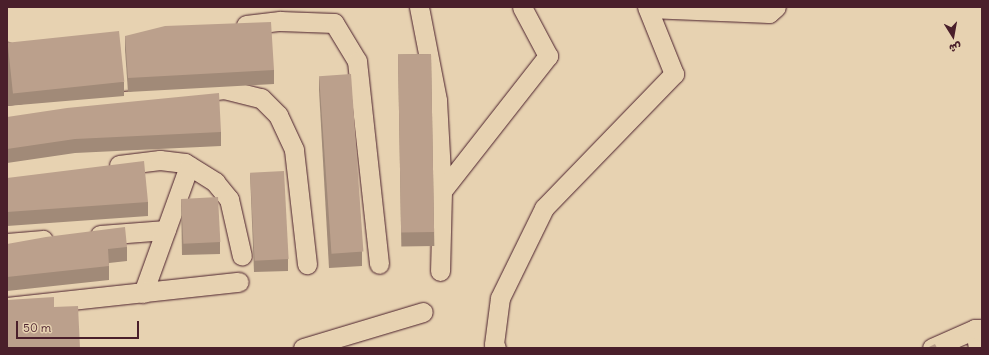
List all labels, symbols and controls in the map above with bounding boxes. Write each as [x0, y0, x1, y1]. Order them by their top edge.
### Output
north arrow [933, 16, 973, 56]
text: ش [948, 40, 963, 56]
scale bar [18, 313, 141, 339]
text: 50 m [23, 320, 51, 335]

